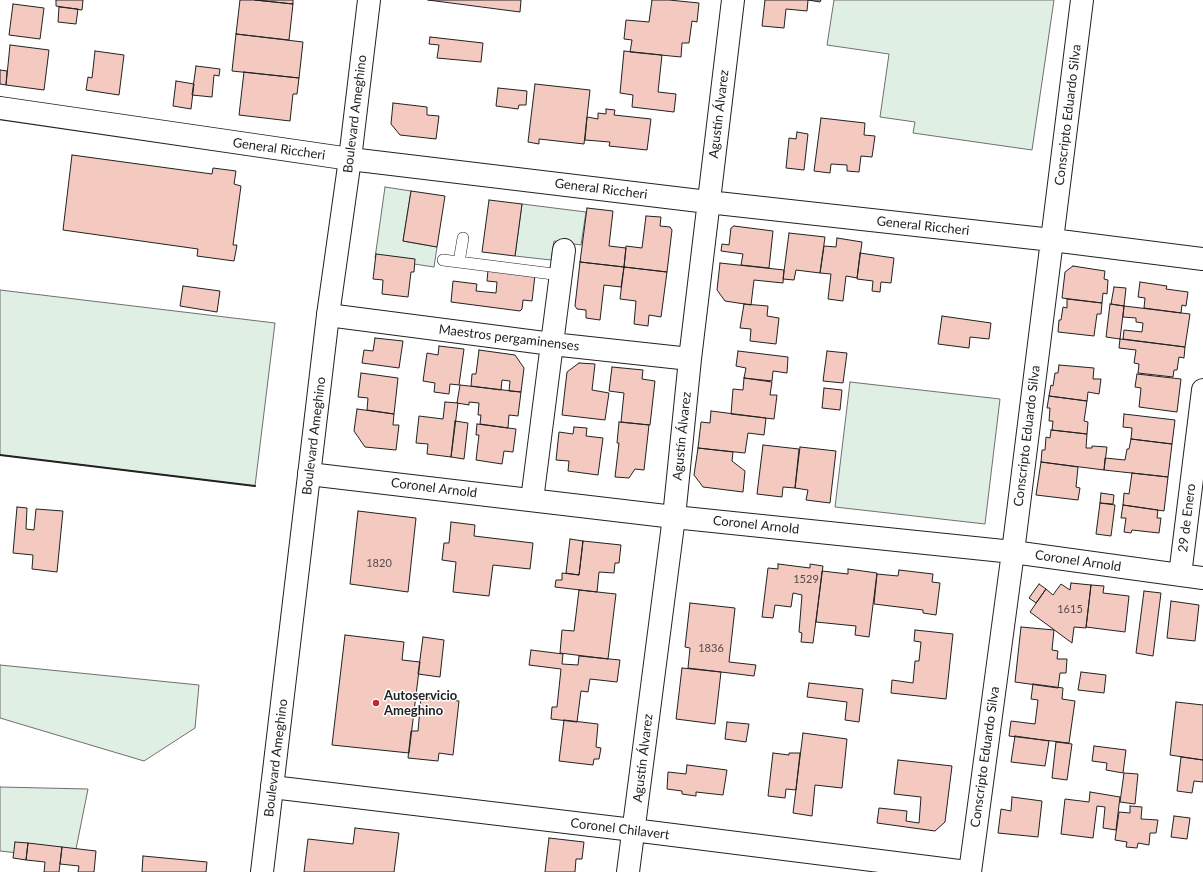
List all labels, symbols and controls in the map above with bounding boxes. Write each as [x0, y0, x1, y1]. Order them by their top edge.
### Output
street label: Conscripto Eduardo Silva [1052, 43, 1084, 187]
street label: Boulevard Ameghino [340, 54, 370, 174]
street label: Agustín Álvarez [706, 69, 732, 159]
street label: General Riccheri [232, 135, 326, 163]
street label: General Riccheri [554, 176, 648, 202]
street label: General Riccheri [876, 213, 970, 239]
street label: Maestros pergaminenses [438, 322, 580, 354]
street label: Conscripto Eduardo Silva [1011, 364, 1043, 508]
street label: Boulevard Ameghino [299, 376, 329, 496]
street label: Agustín Álvarez [670, 391, 694, 481]
street label: Coronel Arnold [390, 475, 478, 501]
street label: 29 de Enero [1175, 483, 1199, 553]
street label: Coronel Arnold [712, 513, 800, 537]
street label: Coronel Arnold [1034, 547, 1122, 575]
house number: 1820 [366, 556, 392, 570]
house number: 1529 [793, 572, 819, 586]
house number: 1615 [1057, 602, 1083, 616]
house number: 1836 [698, 641, 724, 655]
street label: Conscripto Eduardo Silva [967, 685, 1003, 829]
place label: Autoservicio Ameghino [384, 688, 457, 719]
street label: Boulevard Ameghino [261, 698, 291, 818]
marker: Autoservicio Ameghino [371, 698, 381, 708]
street label: Agustín Álvarez [630, 713, 656, 803]
street label: Coronel Chilavert [570, 815, 670, 843]

